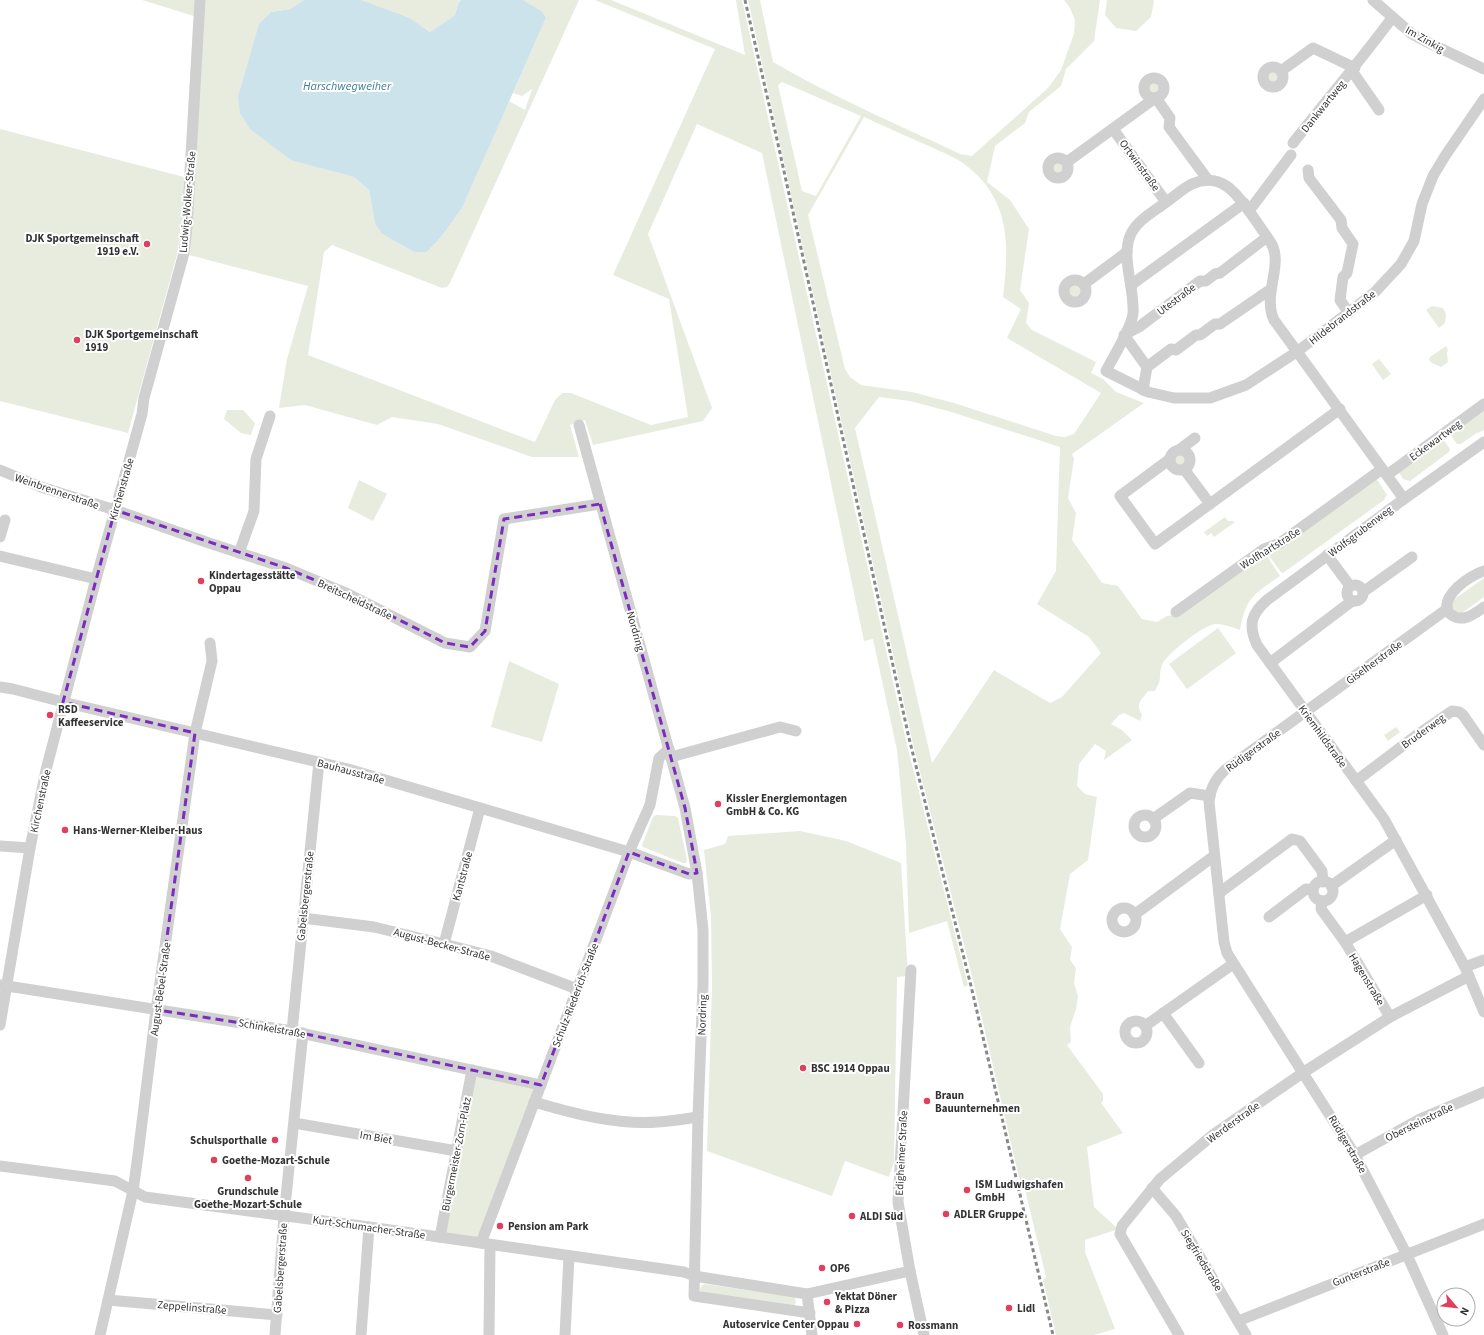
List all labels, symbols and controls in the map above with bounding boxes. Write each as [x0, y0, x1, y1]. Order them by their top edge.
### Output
street label: Im Zinkig [1403, 23, 1447, 57]
street label: Dankwartweg [1298, 77, 1349, 136]
water label: Harschwegweiher [303, 78, 392, 95]
street label: Ortwinstraße [1116, 136, 1164, 195]
street label: Ludwig-Wolker-Straße [176, 150, 199, 253]
place label: DJK Sportgemeinschaft 1919 e.V. [26, 231, 139, 259]
marker: DJK Sportgemeinschaft 1919 e.V. [142, 239, 152, 249]
street label: Utestraße [1154, 280, 1199, 319]
street label: Hildebrandstraße [1306, 286, 1379, 348]
place label: DJK Sportgemeinschaft 1919 [85, 327, 199, 355]
marker: DJK Sportgemeinschaft 1919 [72, 335, 82, 345]
street label: Eckewartweg [1406, 416, 1465, 464]
street label: Kirchenstraße [105, 456, 138, 522]
street label: Weinbrennerstraße [13, 470, 102, 513]
street label: Wolfsgrubenweg [1325, 502, 1396, 561]
street label: Wolfhartstraße [1237, 524, 1304, 573]
place label: Kindertagesstätte Oppau [209, 568, 296, 596]
marker: Kindertagesstätte Oppau [196, 576, 206, 586]
street label: Breitscheidstraße [315, 576, 395, 624]
street label: Nordring [623, 609, 649, 653]
street label: Giselherstraße [1343, 636, 1406, 688]
place label: RSD Kaffeeservice [58, 702, 124, 730]
street label: Kriemhildstraße [1295, 702, 1351, 771]
marker: RSD Kaffeeservice [45, 710, 55, 720]
street label: Bruderweg [1398, 710, 1449, 752]
street label: Rüdigerstraße [1223, 725, 1284, 775]
street label: Bauhausstraße [316, 755, 387, 788]
street label: Kirchenstraße [26, 768, 55, 834]
place label: Kissler Energiemontagen GmbH & Co. KG [726, 791, 847, 819]
marker: Kissler Energiemontagen GmbH & Co. KG [713, 799, 723, 809]
place label: Hans-Werner-Kleiber-Haus [73, 823, 203, 838]
marker: Hans-Werner-Kleiber-Haus [60, 825, 70, 835]
street label: Kantstraße [449, 849, 476, 902]
street label: Gabelsbergerstraße [293, 850, 318, 942]
street label: August-Becker-Straße [392, 924, 492, 965]
street label: Schulz-Riederich-Straße [549, 940, 602, 1049]
street label: August-Bebel-Straße [146, 941, 175, 1037]
street label: Hagenstraße [1345, 950, 1388, 1009]
street label: Nordring [694, 994, 711, 1036]
street label: Schinkelstraße [237, 1015, 307, 1042]
place label: BSC 1914 Oppau [811, 1061, 890, 1076]
marker: BSC 1914 Oppau [798, 1063, 808, 1073]
place label: Braun Bauunternehmen [935, 1088, 1020, 1116]
street label: Bürgermeister-Zorn-Platz [438, 1095, 475, 1212]
marker: Braun Bauunternehmen [922, 1096, 932, 1106]
street label: Werderstraße [1204, 1098, 1263, 1147]
street label: Obersteinstraße [1383, 1099, 1456, 1145]
street label: Edigheimer Straße [892, 1110, 911, 1196]
street label: Rüdigerstraße [1325, 1112, 1371, 1176]
street label: Im Biet [359, 1127, 393, 1148]
place label: Schulsporthalle [190, 1133, 267, 1148]
marker: Schulsporthalle [270, 1135, 280, 1145]
place label: Goethe-Mozart-Schule [222, 1153, 330, 1168]
marker: Goethe-Mozart-Schule [209, 1155, 219, 1165]
marker: Grundschule Goethe-Mozart-Schule [243, 1173, 253, 1183]
place label: ISM Ludwigshafen GmbH [975, 1177, 1063, 1205]
place label: Grundschule Goethe-Mozart-Schule [194, 1184, 302, 1212]
marker: ISM Ludwigshafen GmbH [962, 1185, 972, 1195]
place label: ADLER Gruppe [953, 1207, 1024, 1222]
place label: ALDI Süd [859, 1209, 903, 1224]
marker: ADLER Gruppe [941, 1209, 951, 1219]
marker: ALDI Süd [847, 1211, 857, 1221]
street label: Kurt-Schumacher-Straße [312, 1212, 427, 1243]
place label: Pension am Park [508, 1219, 589, 1234]
marker: Pension am Park [495, 1221, 505, 1231]
street label: Gabelsbergerstraße [270, 1222, 291, 1314]
street label: Siegfriedstraße [1177, 1226, 1226, 1294]
street label: Gunterstraße [1330, 1254, 1393, 1290]
place label: OP6 [830, 1261, 850, 1276]
marker: OP6 [817, 1263, 827, 1273]
north arrow [1436, 1287, 1476, 1327]
place label: Yektat Döner & Pizza [834, 1289, 898, 1317]
street label: Zeppelinstraße [157, 1297, 228, 1318]
marker: Yektat Döner & Pizza [822, 1297, 832, 1307]
place label: Lidl [1017, 1301, 1036, 1316]
marker: Lidl [1004, 1303, 1014, 1313]
text: N [1456, 1305, 1473, 1318]
place label: Autoservice Center Oppau [722, 1317, 849, 1332]
place label: Rossmann [908, 1318, 958, 1333]
marker: Autoservice Center Oppau [852, 1319, 862, 1329]
marker: Rossmann [895, 1320, 905, 1330]

